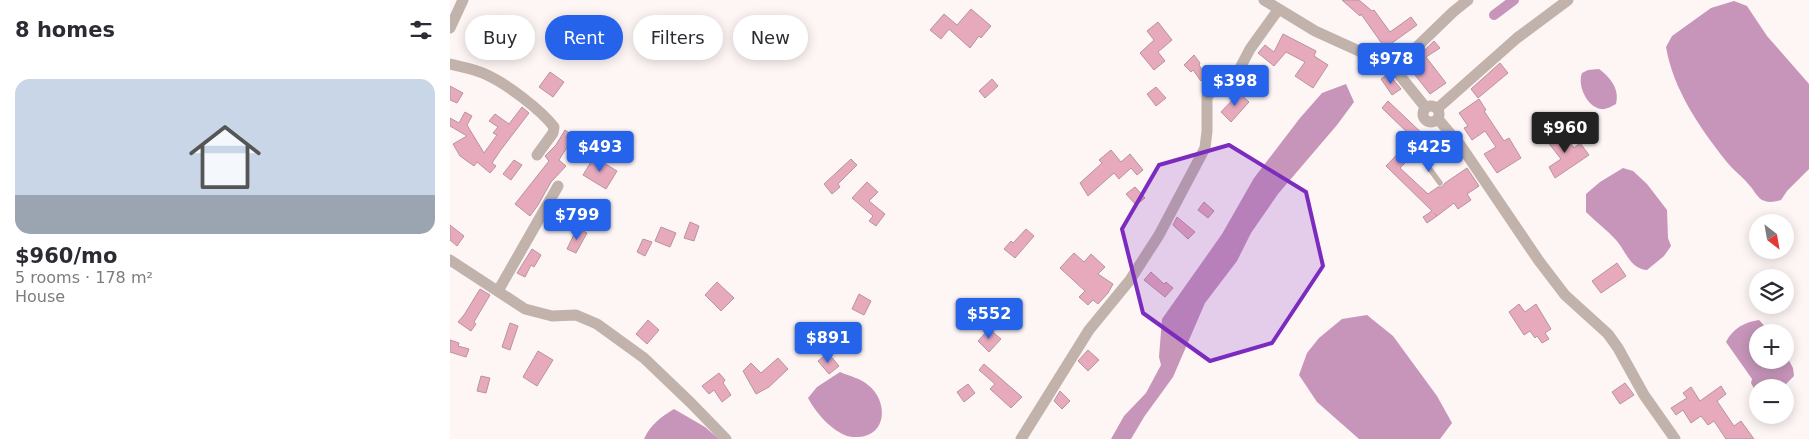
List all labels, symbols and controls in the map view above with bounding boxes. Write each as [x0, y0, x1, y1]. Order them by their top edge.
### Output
chip: Buy [465, 15, 535, 60]
chip: Rent [545, 15, 623, 60]
chip: Filters [633, 15, 723, 60]
chip: New [733, 15, 808, 60]
icon: filters [407, 16, 435, 44]
text: 8 homes [15, 18, 115, 42]
pin: $978 [1361, 42, 1421, 85]
text: $978 [1369, 49, 1413, 68]
pin: $398 [1205, 64, 1265, 107]
text: $398 [1213, 71, 1257, 90]
icon: home [180, 112, 270, 202]
pin: $960 [1535, 112, 1595, 154]
text: $960 [1543, 118, 1587, 137]
pin: $493 [570, 130, 630, 173]
pin: $425 [1399, 130, 1459, 173]
text: $493 [578, 137, 622, 156]
text: $425 [1407, 137, 1451, 156]
pin: $799 [547, 198, 607, 241]
text: $799 [555, 205, 599, 224]
north arrow [1749, 214, 1794, 259]
map controls [1749, 214, 1794, 424]
text: $960/mo [15, 244, 117, 268]
text: 5 rooms · 178 m² [15, 268, 153, 287]
button: layers [1749, 269, 1794, 314]
text: House [15, 287, 65, 306]
pin: $552 [959, 298, 1019, 340]
text: $552 [967, 304, 1011, 323]
pin: $891 [798, 322, 858, 364]
button: + [1749, 324, 1794, 369]
text: $891 [806, 328, 850, 347]
button: − [1749, 379, 1794, 424]

